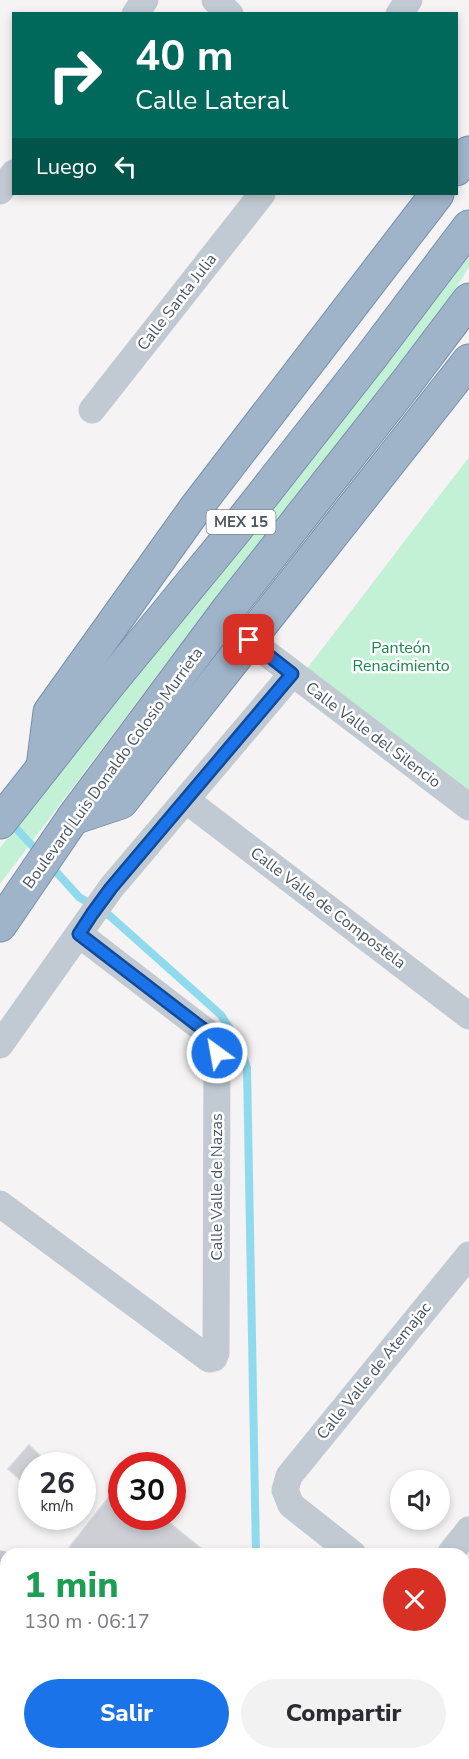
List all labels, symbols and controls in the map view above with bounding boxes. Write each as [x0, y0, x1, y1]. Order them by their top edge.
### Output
text: 40 m [135, 28, 234, 85]
icon: right [36, 36, 114, 114]
text: Calle Lateral [135, 82, 289, 119]
icon: left [109, 150, 142, 183]
text: Luego [36, 152, 97, 182]
street label: Calle Santa Julia [132, 249, 222, 355]
road number: MEX 15 [206, 510, 276, 534]
pin [223, 614, 274, 665]
icon: arrive [232, 623, 265, 656]
park label: Panteón Renacimiento [352, 637, 450, 677]
street label: Boulevard Luis Donaldo Colosio Murrieta [18, 643, 208, 893]
street label: Calle Valle del Silencio [301, 677, 445, 793]
street label: Calle Valle de Compostela [246, 842, 410, 974]
position arrow [185, 1021, 249, 1085]
street label: Calle Valle de Nazas [206, 1113, 228, 1261]
street label: Calle Valle de Atemajac [312, 1297, 437, 1444]
speed limit sign: 30 [108, 1452, 186, 1530]
text: 26 [39, 1463, 75, 1504]
map controls [390, 1470, 450, 1530]
button: sound [390, 1470, 450, 1530]
text: km/h [40, 1496, 74, 1516]
text: 1 min [24, 1561, 119, 1610]
button: close [383, 1568, 446, 1631]
text: 130 m · 06:17 [24, 1608, 150, 1635]
button: Salir [24, 1679, 229, 1748]
button: Compartir [241, 1679, 446, 1748]

